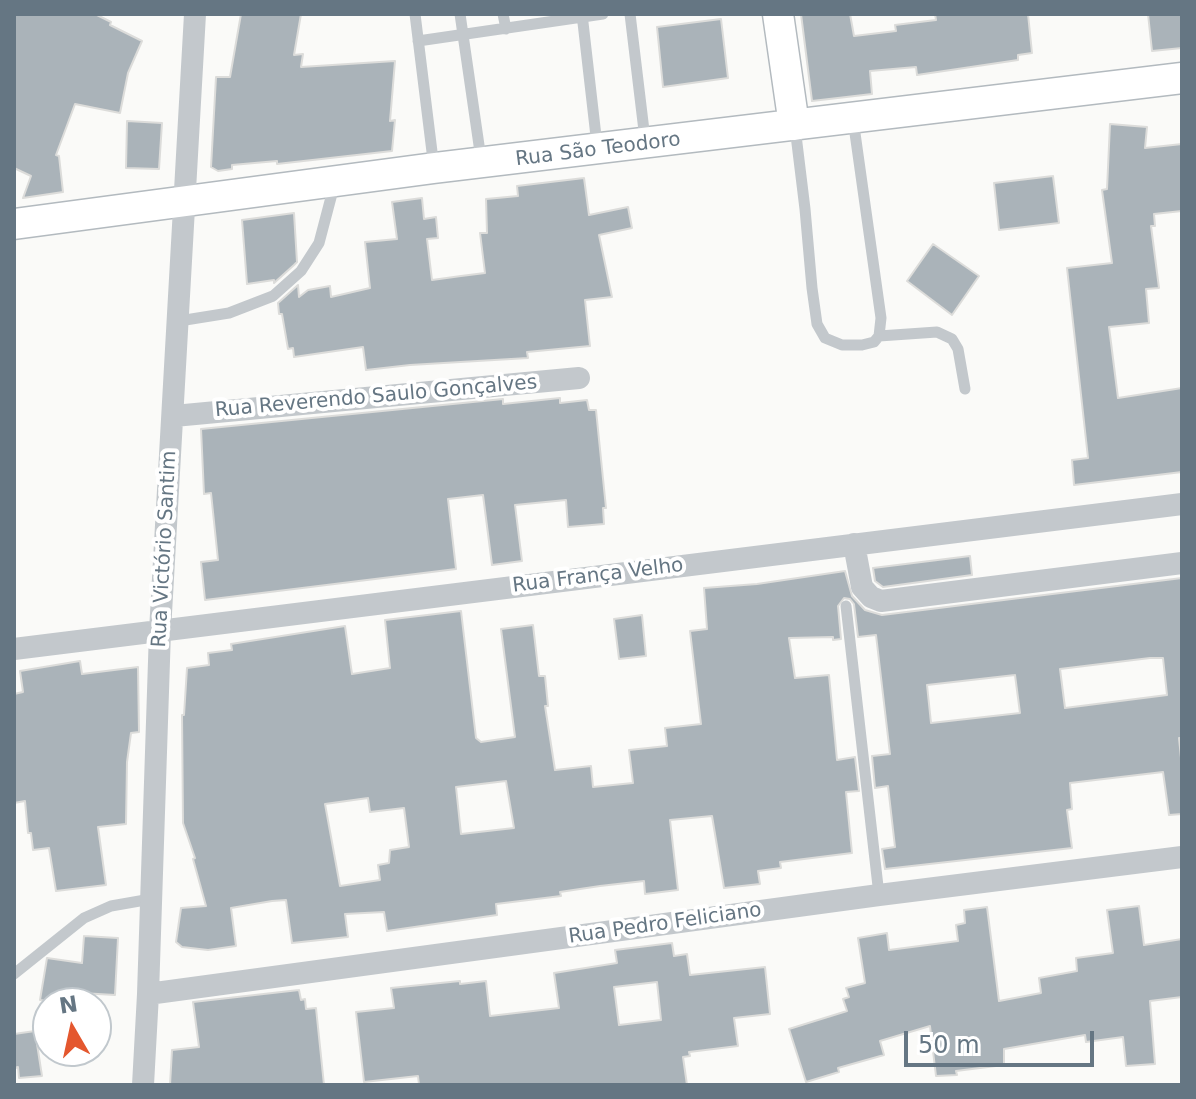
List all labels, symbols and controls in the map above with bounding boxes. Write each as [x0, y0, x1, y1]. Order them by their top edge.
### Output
street label: Rua São Teodoro [514, 128, 682, 172]
street label: Rua Reverendo Saulo Gonçalves [214, 371, 538, 423]
street label: Rua Victório Santim [148, 450, 182, 648]
street label: Rua França Velho [511, 554, 685, 598]
street label: Rua Pedro Feliciano [567, 899, 763, 949]
north arrow [32, 987, 112, 1067]
text: N [57, 991, 80, 1019]
scale bar [908, 1015, 1098, 1065]
text: 50 m [918, 1031, 980, 1059]

